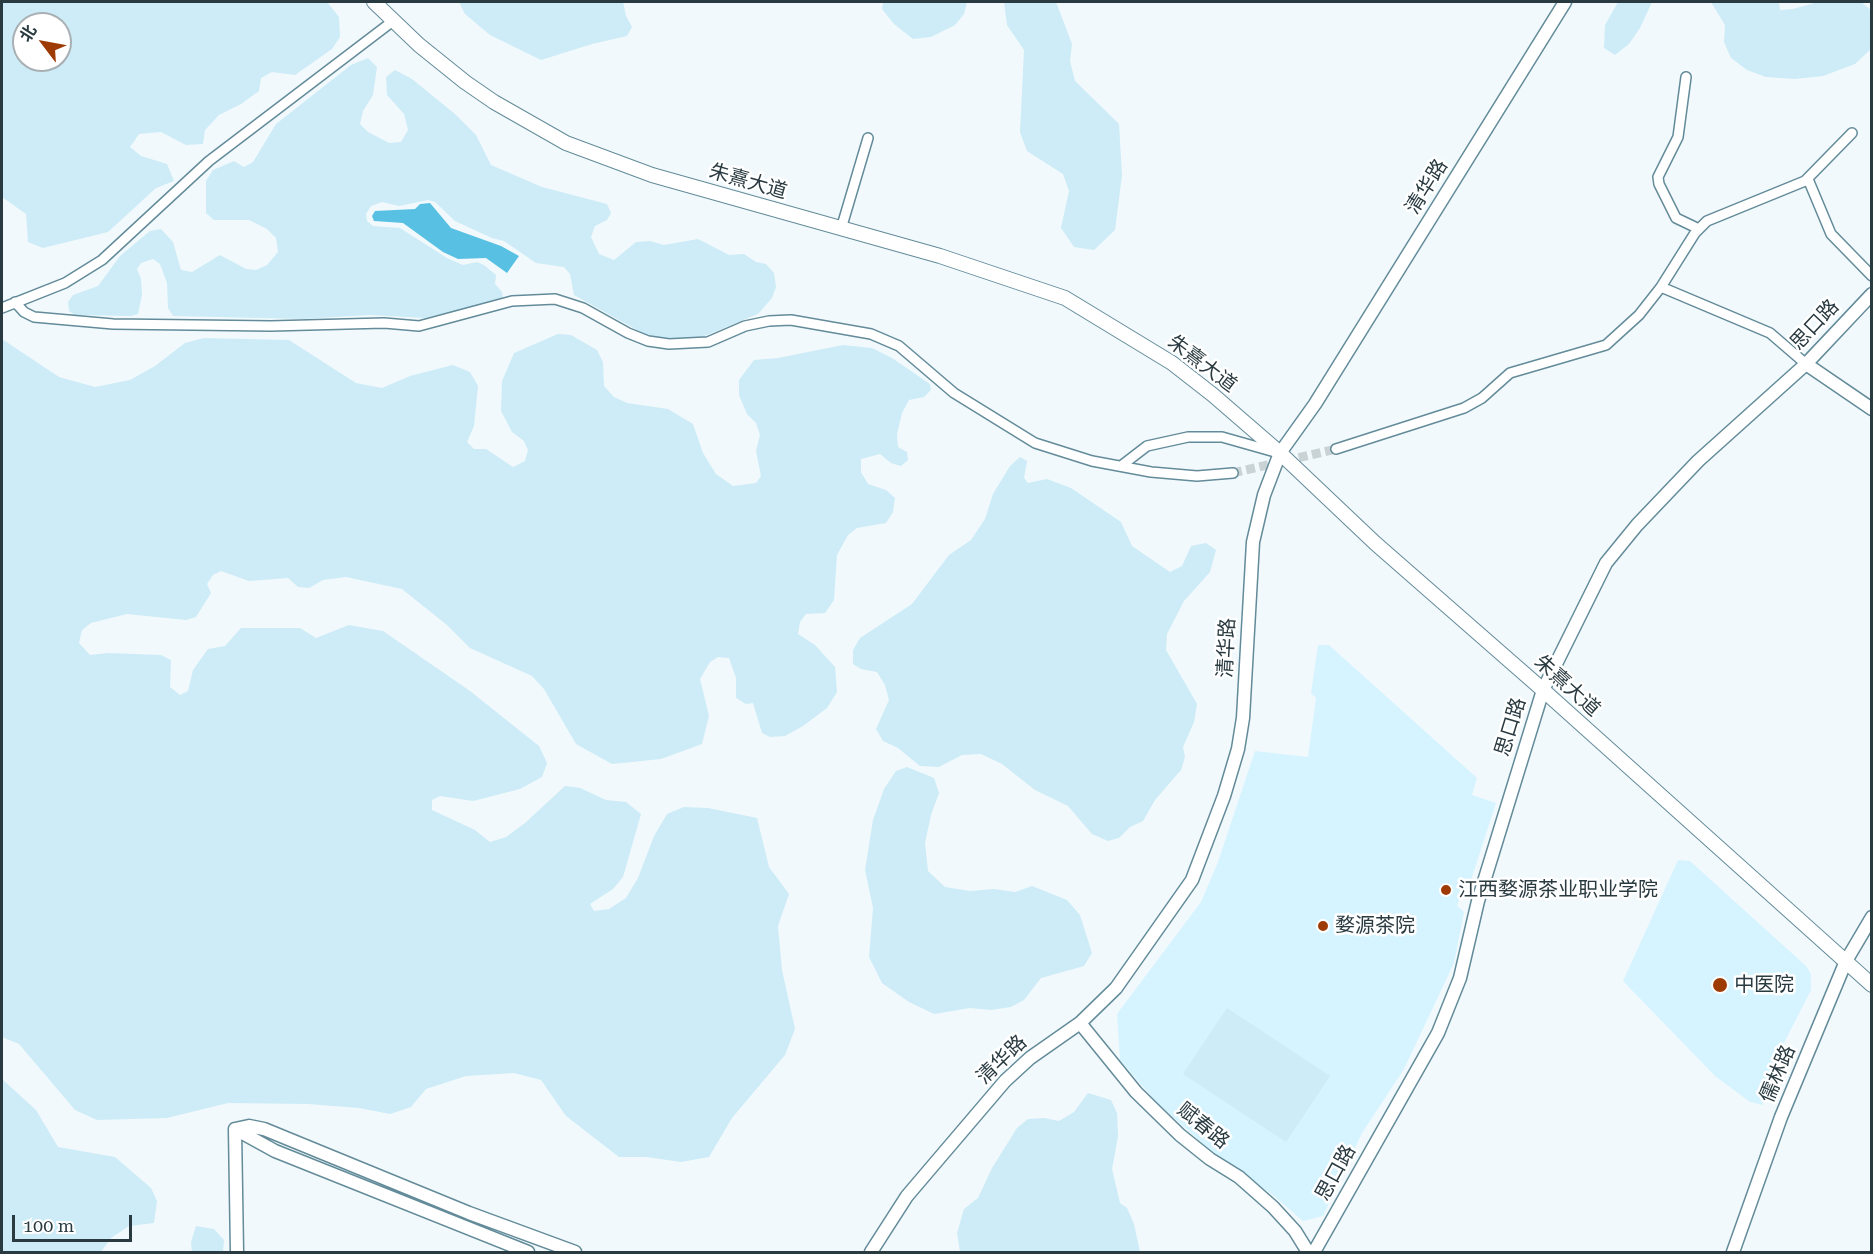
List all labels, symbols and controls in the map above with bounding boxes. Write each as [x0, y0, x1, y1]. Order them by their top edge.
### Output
north arrow [12, 12, 72, 72]
text: 北 [16, 21, 40, 45]
street label: 清华路 [1401, 155, 1453, 219]
street label: 朱熹大道 [706, 159, 790, 205]
street label: 思口路 [1786, 295, 1844, 355]
street label: 朱熹大道 [1163, 330, 1241, 398]
street label: 清华路 [1213, 617, 1241, 679]
street label: 朱熹大道 [1529, 650, 1605, 722]
street label: 思口路 [1491, 695, 1531, 759]
place label: 江西婺源茶业职业学院 [1458, 878, 1658, 902]
marker: 江西婺源茶业职业学院 [1439, 883, 1453, 897]
place label: 婺源茶院 [1335, 914, 1415, 938]
marker: 婺源茶院 [1316, 919, 1330, 933]
place label: 中医院 [1734, 973, 1794, 997]
marker: 中医院 [1711, 976, 1729, 994]
street label: 清华路 [972, 1031, 1032, 1089]
street label: 儒林路 [1755, 1042, 1801, 1106]
street label: 赋春路 [1172, 1098, 1234, 1154]
street label: 思口路 [1311, 1141, 1361, 1205]
scale bar [15, 1203, 135, 1241]
text: 100 m [23, 1215, 74, 1236]

